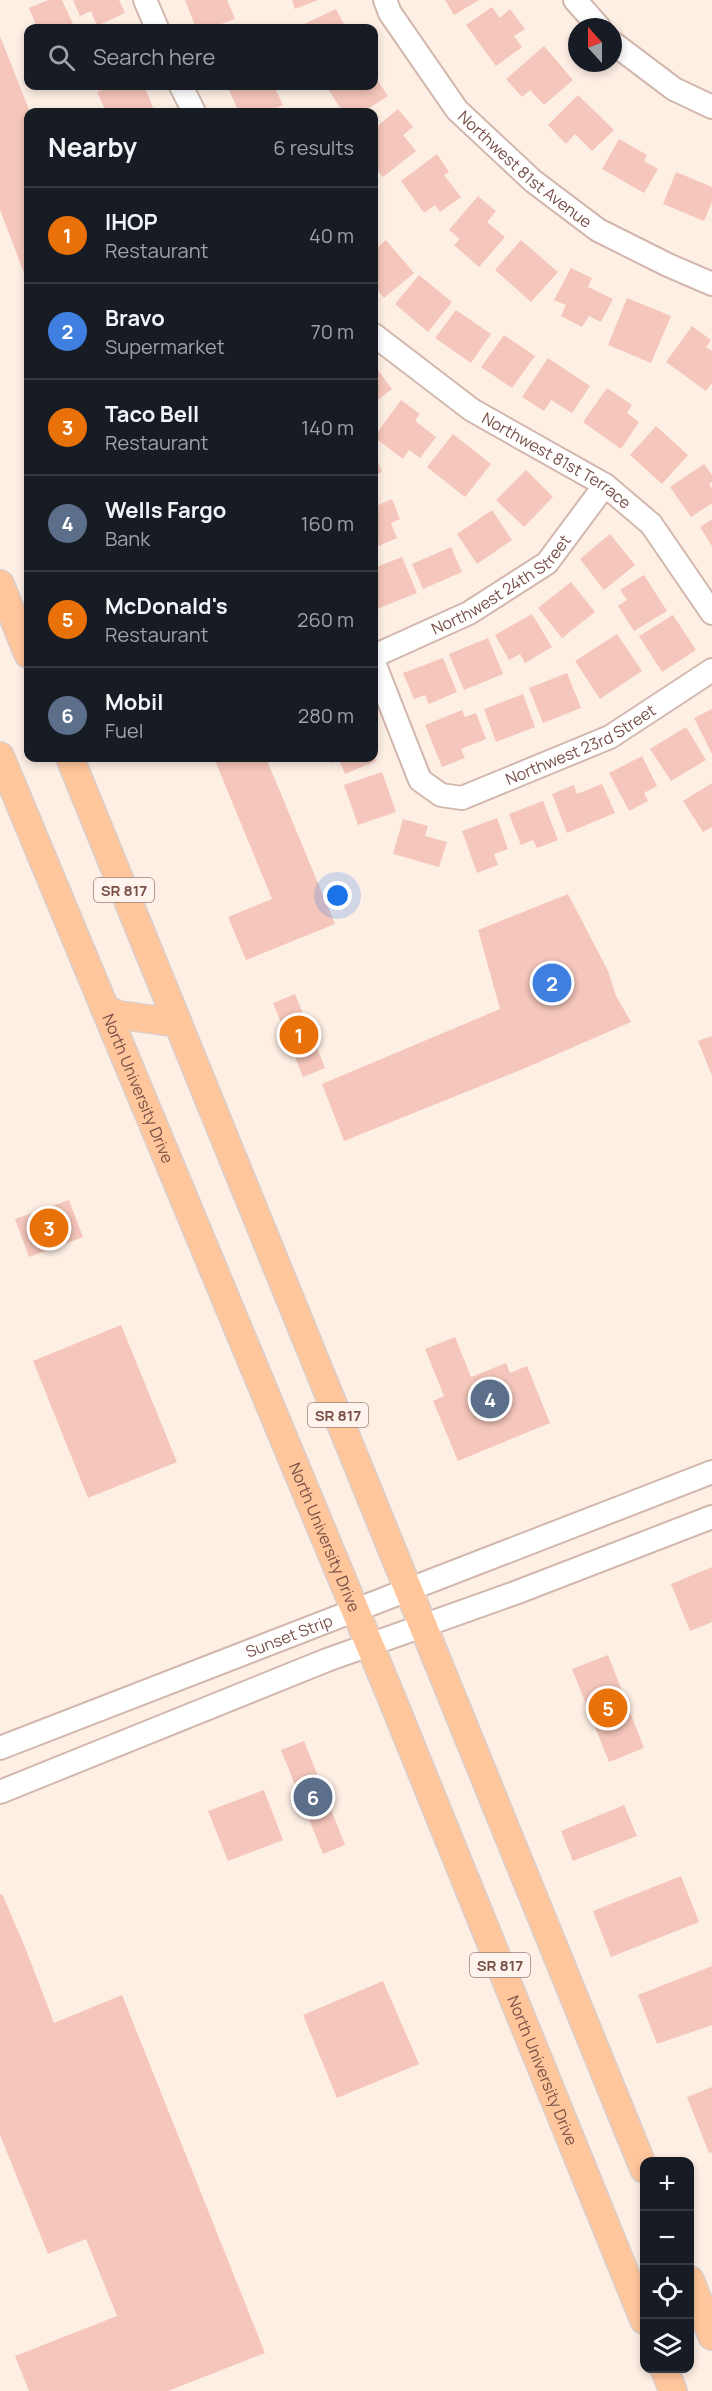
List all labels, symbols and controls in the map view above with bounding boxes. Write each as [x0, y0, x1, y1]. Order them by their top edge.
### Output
north arrow [568, 18, 622, 72]
search box [24, 24, 378, 90]
icon: search [45, 41, 78, 74]
text: Search here [93, 42, 215, 72]
street label: Northwest 81st Avenue [453, 106, 596, 233]
text: Nearby [48, 129, 137, 165]
text: 6 results [273, 134, 354, 161]
text: IHOP [105, 207, 158, 237]
text: 1 [63, 222, 72, 249]
text: 40 m [309, 222, 354, 249]
text: Restaurant [105, 237, 209, 264]
text: Bravo [105, 303, 165, 333]
text: 2 [62, 318, 73, 345]
text: 70 m [311, 318, 354, 345]
text: Supermarket [105, 333, 225, 360]
text: Taco Bell [105, 399, 199, 429]
street label: Northwest 81st Terrace [478, 407, 636, 514]
text: 3 [62, 414, 73, 441]
text: 140 m [301, 414, 354, 441]
text: Restaurant [105, 429, 209, 456]
text: Wells Fargo [105, 495, 226, 525]
text: 4 [61, 510, 74, 537]
text: 160 m [301, 510, 354, 537]
text: Bank [105, 525, 150, 552]
street label: Northwest 24th Street [428, 530, 576, 640]
text: McDonald's [105, 591, 228, 621]
text: 5 [62, 606, 73, 633]
text: 260 m [297, 606, 354, 633]
text: Restaurant [105, 621, 209, 648]
text: Mobil [105, 687, 163, 717]
street label: Northwest 23rd Street [502, 699, 660, 790]
text: 6 [61, 702, 74, 729]
text: 280 m [298, 702, 354, 729]
text: Fuel [105, 717, 143, 744]
road number: SR 817 [94, 878, 154, 902]
your location [323, 881, 352, 910]
pin: 2 [532, 960, 572, 1006]
street label: North University Drive [97, 1010, 179, 1166]
pin: 1 [280, 1012, 318, 1058]
pin: 3 [29, 1206, 68, 1250]
pin: 4 [470, 1376, 510, 1422]
road number: SR 817 [308, 1403, 368, 1427]
street label: North University Drive [284, 1459, 366, 1615]
street label: Sunset Strip [242, 1609, 336, 1663]
pin: 5 [588, 1686, 628, 1730]
pin: 6 [294, 1774, 332, 1820]
road number: SR 817 [470, 1953, 530, 1977]
street label: North University Drive [502, 1992, 583, 2149]
map controls [640, 2157, 694, 2373]
button: + [640, 2157, 694, 2211]
button: − [640, 2211, 694, 2265]
button: locate [640, 2265, 694, 2319]
button: layers [640, 2319, 694, 2373]

